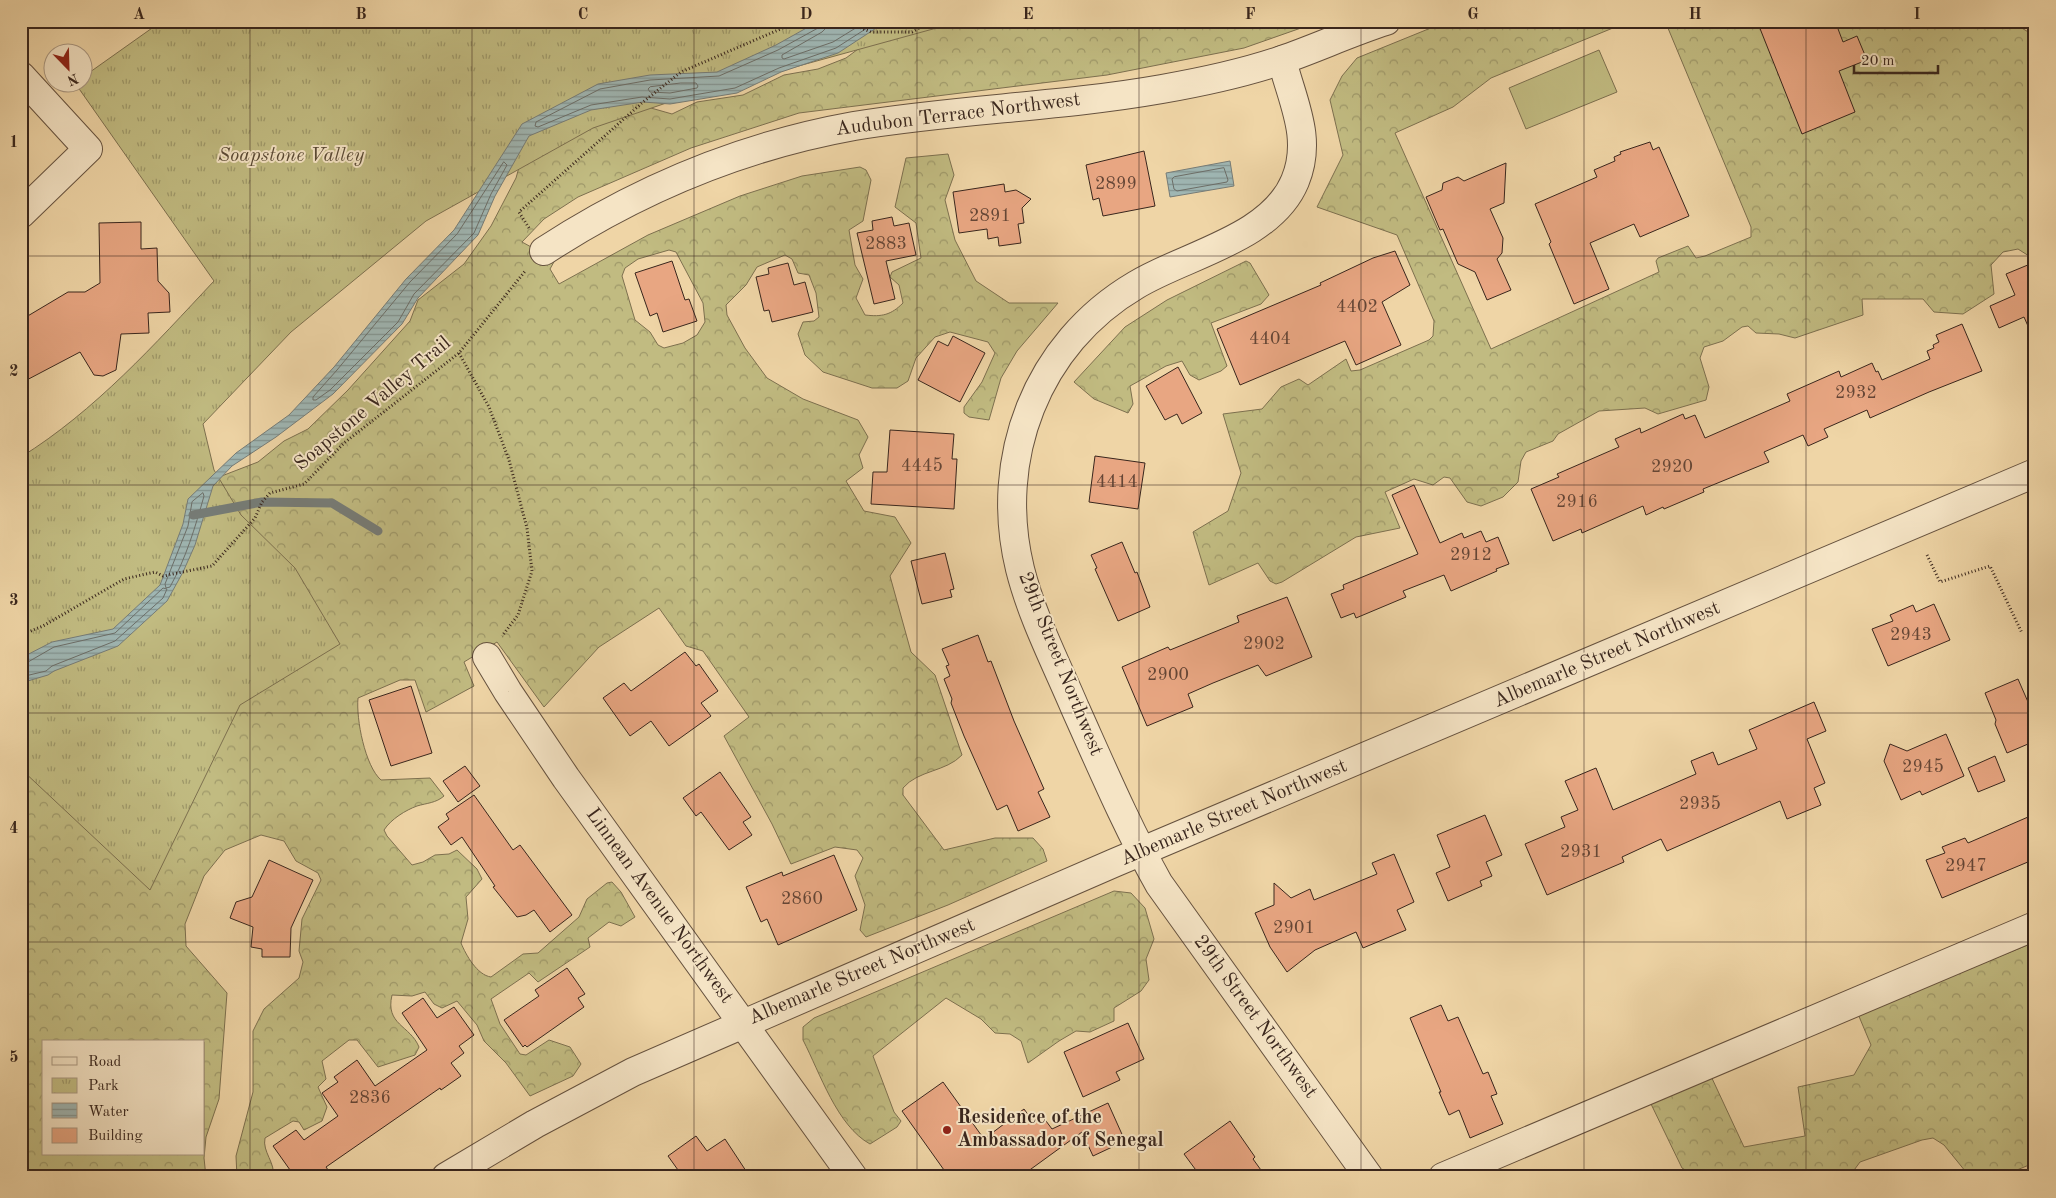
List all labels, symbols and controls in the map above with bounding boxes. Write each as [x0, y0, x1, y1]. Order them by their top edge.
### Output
text: A [133, 7, 145, 23]
text: B [355, 7, 367, 23]
text: C [578, 7, 588, 23]
text: D [800, 7, 812, 23]
text: E [1022, 7, 1034, 23]
text: F [1245, 7, 1256, 23]
text: G [1467, 7, 1479, 23]
text: H [1688, 7, 1702, 23]
text: I [1913, 7, 1921, 23]
north arrow [42, 42, 92, 92]
scale bar [1854, 42, 1937, 74]
text: 20 m [1861, 54, 1895, 69]
text: N [65, 71, 80, 88]
street label: Audubon Terrace Northwest [834, 90, 1082, 140]
text: 1 [9, 135, 19, 151]
park label: Soapstone Valley [218, 146, 365, 166]
house number: 2899 [1095, 175, 1137, 193]
house number: 2891 [969, 207, 1011, 225]
house number: 2883 [865, 235, 907, 253]
house number: 4402 [1336, 298, 1378, 316]
house number: 4404 [1249, 330, 1291, 348]
street label: Soapstone Valley Trail [291, 333, 455, 475]
text: 2 [9, 364, 19, 380]
house number: 2932 [1835, 384, 1877, 402]
house number: 4445 [901, 457, 943, 475]
house number: 2920 [1651, 458, 1693, 476]
house number: 4414 [1096, 473, 1138, 491]
house number: 2916 [1556, 493, 1598, 511]
house number: 2912 [1450, 546, 1492, 564]
street label: 29th Street Northwest [1014, 569, 1106, 759]
text: 3 [9, 593, 19, 609]
street label: Albemarle Street Northwest [1491, 598, 1723, 712]
house number: 2943 [1890, 626, 1932, 644]
house number: 2902 [1243, 635, 1285, 653]
house number: 2900 [1147, 666, 1189, 684]
street label: Albemarle Street Northwest [1118, 756, 1350, 870]
house number: 2945 [1902, 758, 1944, 776]
house number: 2935 [1679, 795, 1721, 813]
street label: Linnean Avenue Northwest [582, 805, 736, 1007]
text: 4 [9, 821, 19, 837]
house number: 2931 [1560, 843, 1602, 861]
house number: 2947 [1945, 857, 1987, 875]
house number: 2860 [781, 890, 823, 908]
street label: Albemarle Street Northwest [746, 915, 978, 1029]
house number: 2901 [1273, 919, 1315, 937]
street label: 29th Street Northwest [1189, 932, 1321, 1102]
legend [42, 1040, 205, 1156]
text: 5 [9, 1050, 19, 1066]
text: Road [88, 1055, 122, 1070]
text: Park [88, 1079, 119, 1094]
house number: 2836 [349, 1089, 391, 1107]
text: Water [88, 1105, 129, 1120]
place label: Residence of the Ambassador of Senegal [957, 1108, 1164, 1151]
marker: Residence of the Ambassador of Senegal [941, 1124, 953, 1136]
text: Building [88, 1129, 143, 1144]

